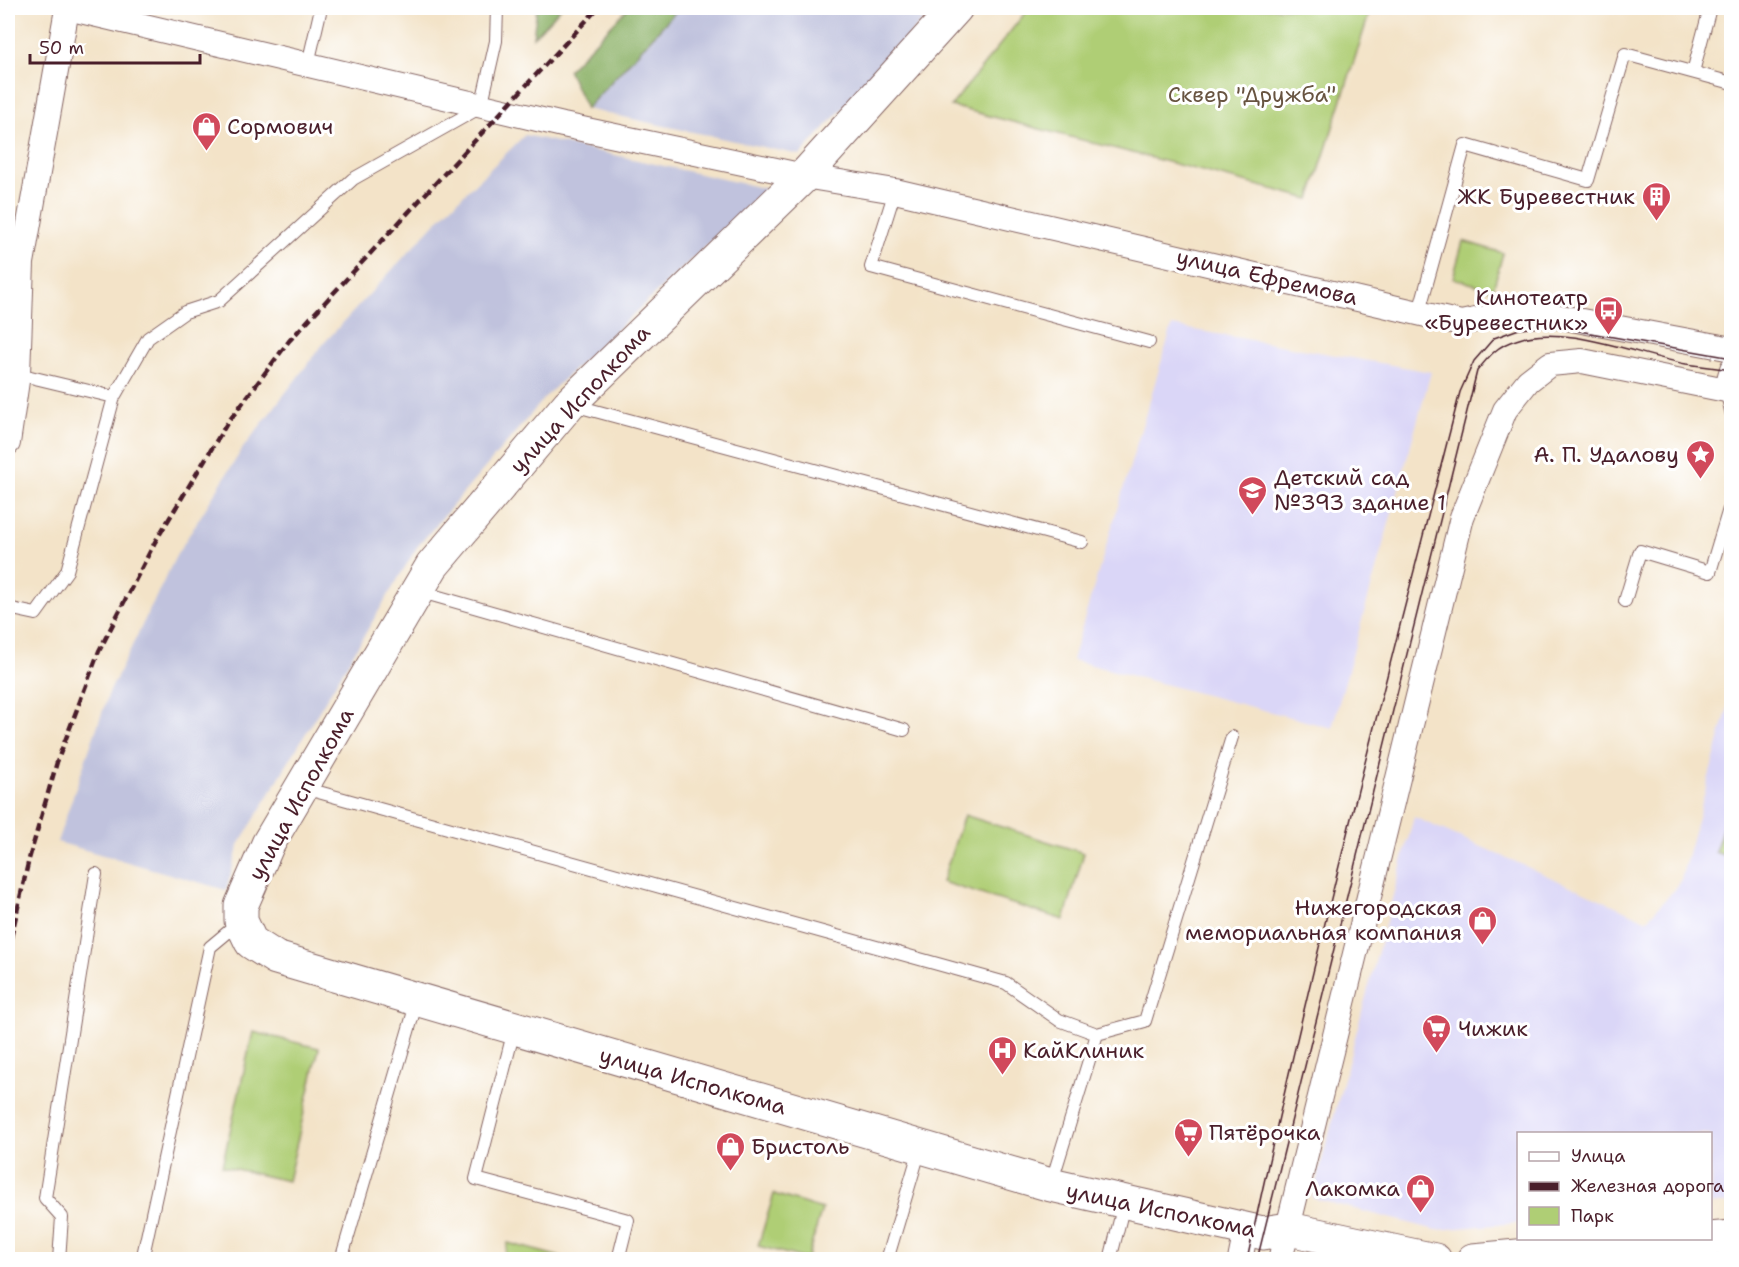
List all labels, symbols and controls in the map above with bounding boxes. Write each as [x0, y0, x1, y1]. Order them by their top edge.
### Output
scale bar [30, 27, 200, 65]
text: 50 m [39, 36, 84, 60]
park label: Сквер "Дружба" [1168, 80, 1336, 109]
shop icon: Сормович [190, 110, 222, 152]
place label: Сормович [227, 112, 333, 141]
building icon: ЖК Буревестник [1640, 180, 1672, 222]
place label: ЖК Буревестник [1457, 182, 1635, 211]
street label: улица Ефремова [1174, 242, 1361, 312]
place label: Кинотеатр «Буревестник» [1425, 283, 1588, 337]
bus stop icon: Кинотеатр «Буревестник» [1593, 294, 1625, 336]
street label: улица Исполкома [504, 318, 657, 480]
place icon: А. П. Удалову [1684, 438, 1716, 480]
place label: А. П. Удалову [1534, 440, 1679, 469]
place label: Детский сад №393 здание 1 [1274, 463, 1446, 517]
school or university icon: Детский сад №393 здание 1 [1237, 474, 1269, 516]
street label: улица Исполкома [241, 702, 361, 885]
place label: Нижегородская мемориальная компания [1185, 893, 1462, 947]
shop icon: Нижегородская мемориальная компания [1467, 904, 1499, 946]
supermarket icon: Чижик [1421, 1012, 1453, 1054]
place label: Чижик [1458, 1014, 1528, 1043]
hospital icon: КайКлиник [986, 1034, 1018, 1076]
place label: КайКлиник [1023, 1036, 1145, 1065]
street label: улица Исполкома [596, 1040, 790, 1122]
supermarket icon: Пятёрочка [1172, 1116, 1204, 1158]
place label: Пятёрочка [1209, 1118, 1321, 1147]
shop icon: Бристоль [714, 1130, 746, 1172]
place label: Бристоль [751, 1132, 849, 1161]
legend [1517, 1132, 1712, 1240]
text: Улица [1571, 1144, 1625, 1168]
shop icon: Лакомка [1405, 1172, 1437, 1214]
place label: Лакомка [1305, 1174, 1400, 1203]
text: Железная дорога [1571, 1174, 1724, 1198]
street label: улица Исполкома [1064, 1176, 1259, 1244]
text: Парк [1571, 1204, 1614, 1228]

